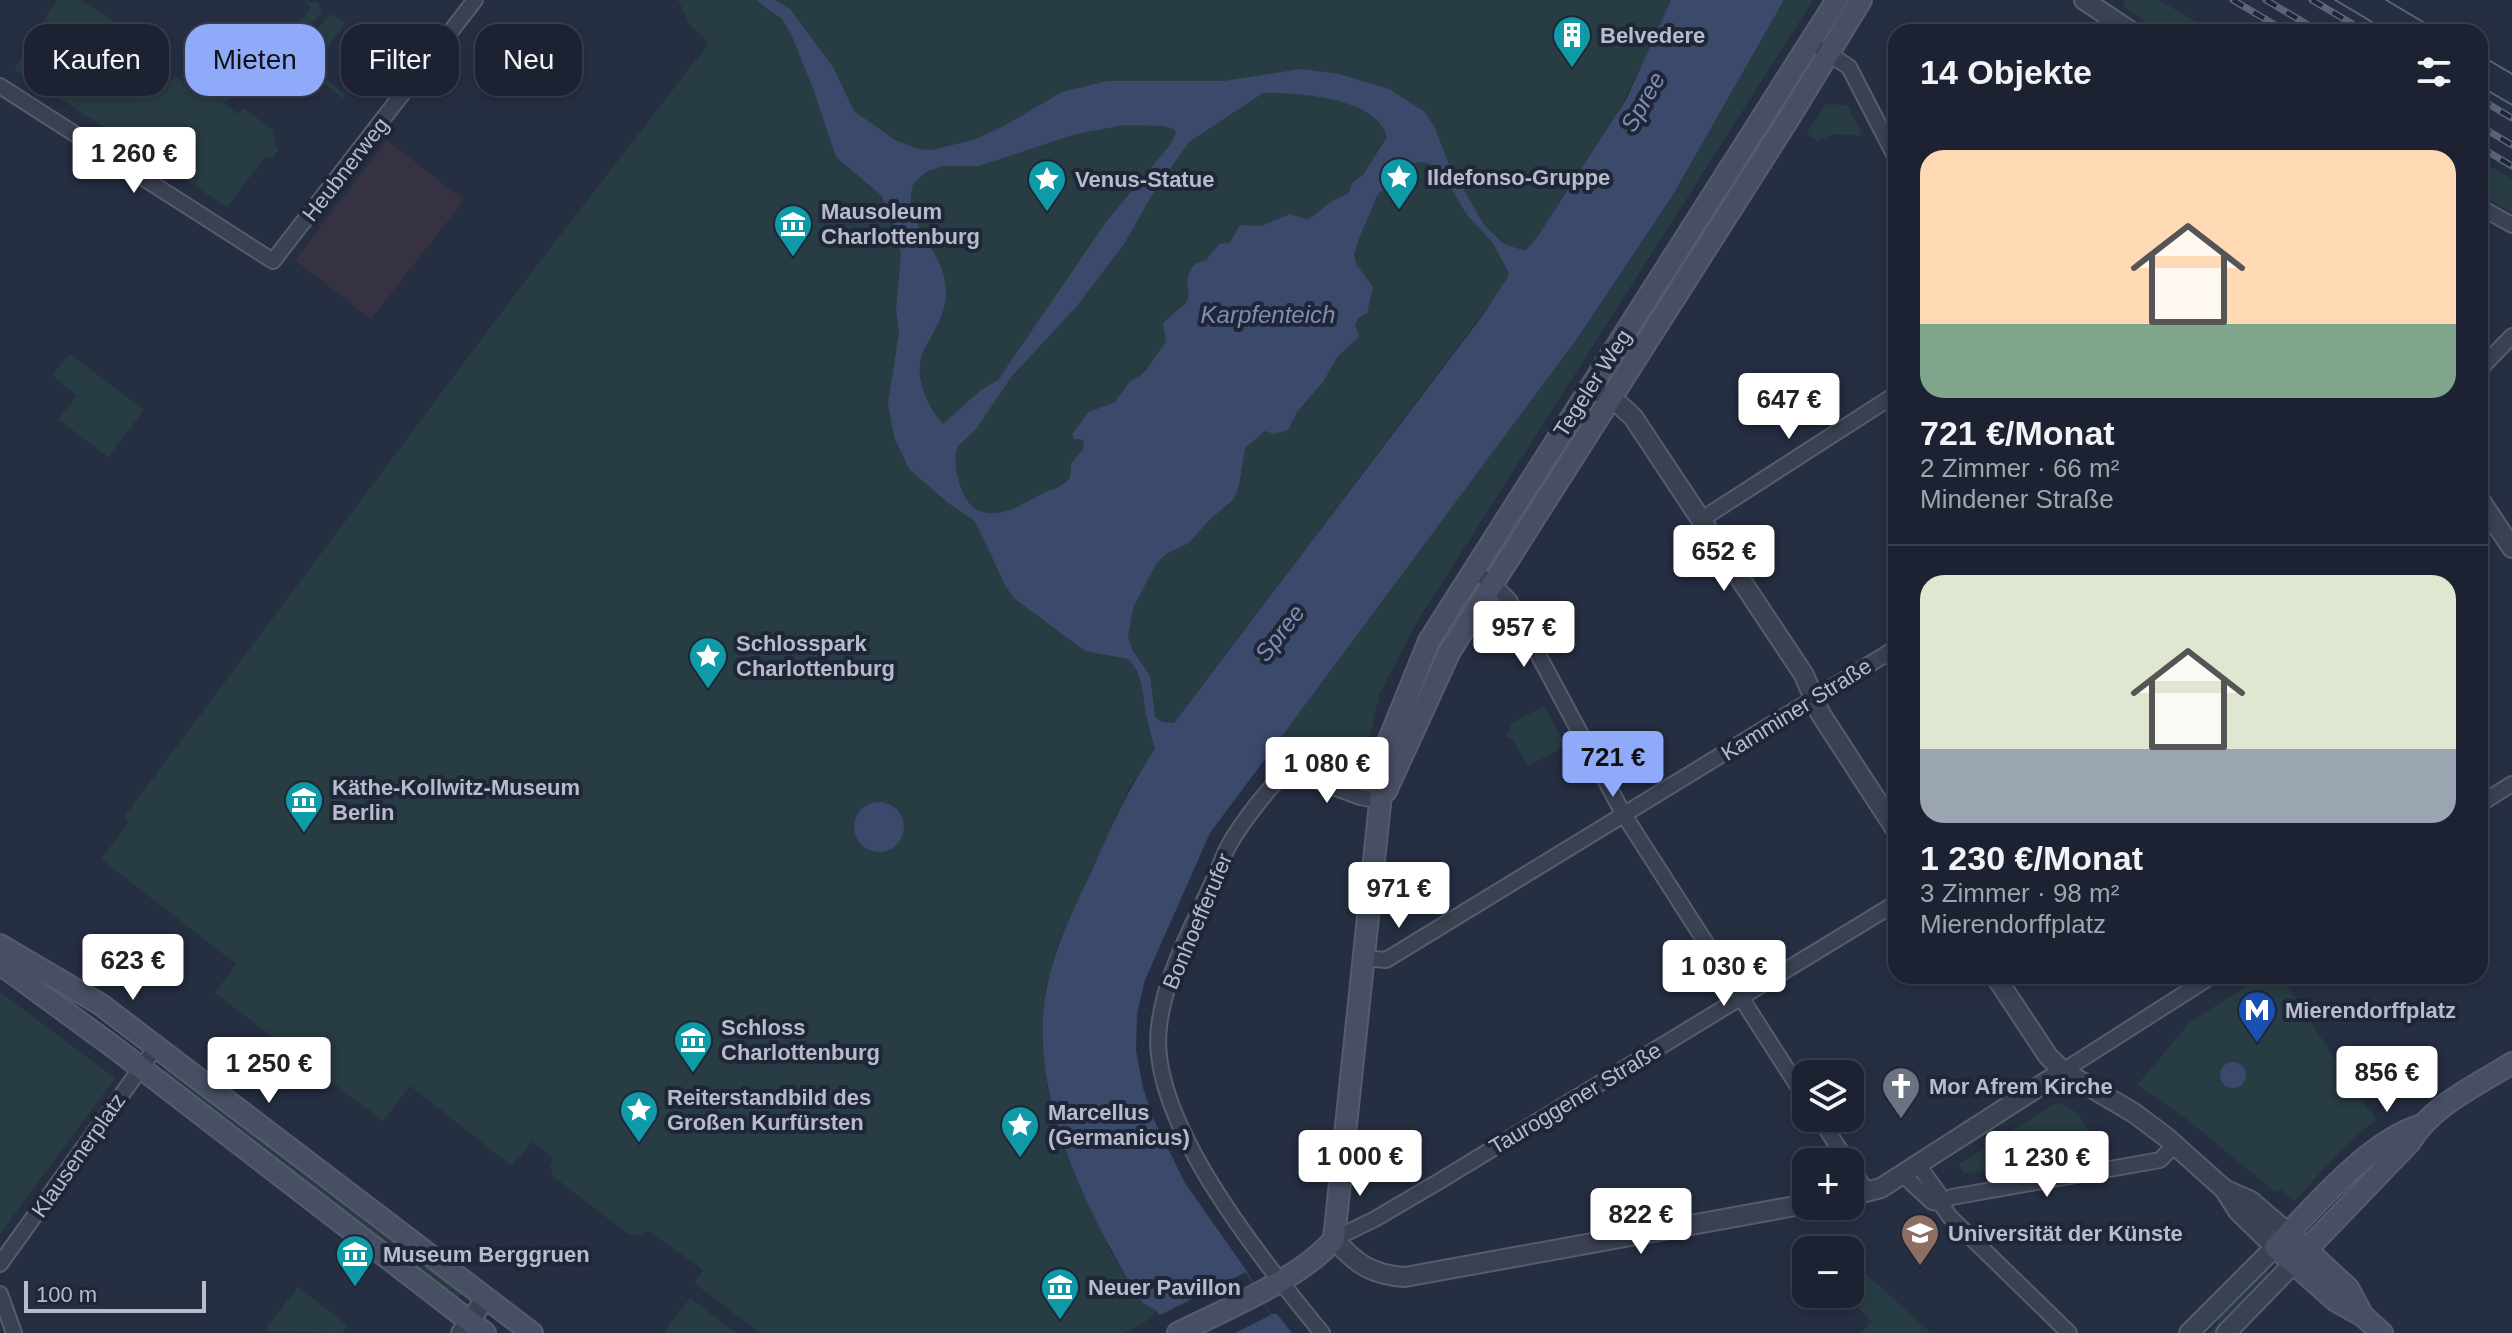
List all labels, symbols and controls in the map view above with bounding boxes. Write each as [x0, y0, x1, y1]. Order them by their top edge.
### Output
building icon: Belvedere [1551, 14, 1593, 69]
place label: Belvedere [1600, 23, 1705, 48]
chip: Kaufen [24, 24, 169, 96]
chip: Mieten [185, 24, 325, 96]
chip: Filter [341, 24, 459, 96]
chip: Neu [475, 24, 582, 96]
icon: filters [2412, 50, 2456, 94]
text: 14 Objekte [1920, 53, 2092, 91]
water label: Spree [1615, 67, 1670, 136]
street label: Heubnerweg [297, 112, 394, 226]
pin: 1 260 € [60, 127, 208, 195]
text: 1 260 € [91, 138, 177, 168]
place icon: Ildefonso-Gruppe [1378, 156, 1420, 211]
place icon: Venus-Statue [1026, 158, 1068, 213]
place label: Ildefonso-Gruppe [1427, 165, 1610, 190]
place label: Venus-Statue [1075, 167, 1214, 192]
place label: Mausoleum Charlottenburg [821, 199, 980, 249]
icon: home [2116, 202, 2260, 346]
museum icon: Mausoleum Charlottenburg [772, 203, 814, 258]
water label: Karpfenteich [1201, 301, 1335, 328]
street label: Tegeler Weg [1548, 325, 1636, 442]
pin: 647 € [1733, 373, 1845, 441]
text: 647 € [1756, 384, 1822, 414]
text: 721 €/Monat [1920, 414, 2115, 452]
text: 2 Zimmer · 66 m² [1920, 453, 2119, 483]
text: Mindener Straße [1920, 484, 2114, 514]
pin: 652 € [1668, 525, 1780, 593]
text: 652 € [1691, 536, 1757, 566]
water label: Spree [1249, 599, 1310, 666]
pin: 957 € [1468, 601, 1580, 669]
text: 957 € [1491, 612, 1557, 642]
icon: home [2116, 627, 2260, 771]
place label: Schlosspark Charlottenburg [736, 631, 895, 681]
place icon: Schlosspark Charlottenburg [687, 635, 729, 690]
street label: Kamminer Straße [1717, 653, 1876, 766]
pin: 721 € [1557, 731, 1669, 799]
pin: 1 080 € [1253, 737, 1401, 805]
text: 721 € [1580, 742, 1646, 772]
text: 1 080 € [1284, 748, 1370, 778]
place label: Käthe-Kollwitz-Museum Berlin [332, 775, 580, 825]
museum icon: Käthe-Kollwitz-Museum Berlin [283, 779, 325, 834]
text: 1 230 €/Monat [1920, 839, 2143, 877]
street label: Bonhoefferufer [1158, 850, 1237, 993]
pin: 971 € [1343, 862, 1455, 930]
text: 971 € [1366, 873, 1432, 903]
text: 3 Zimmer · 98 m² [1920, 878, 2119, 908]
text: Mierendorffplatz [1920, 909, 2106, 939]
pin: 623 € [77, 934, 189, 1002]
pin: 1 030 € [1650, 940, 1798, 1008]
text: 623 € [100, 945, 166, 975]
text: 1 030 € [1681, 951, 1767, 981]
metro station icon: Mierendorffplatz [2236, 989, 2278, 1044]
place label: Mierendorffplatz [2285, 998, 2456, 1023]
place label: Schloss Charlottenburg [721, 1015, 880, 1065]
museum icon: Schloss Charlottenburg [672, 1019, 714, 1074]
pin: 1 250 € [195, 1037, 343, 1105]
street label: Tauroggener Straße [1485, 1037, 1666, 1160]
pin: 856 € [2331, 1046, 2443, 1114]
text: 1 250 € [226, 1048, 312, 1078]
text: 856 € [2354, 1057, 2420, 1087]
map controls [1792, 1060, 1864, 1308]
button: layers [1792, 1060, 1864, 1132]
church icon: Mor Afrem Kirche [1880, 1065, 1922, 1120]
place label: Mor Afrem Kirche [1929, 1074, 2113, 1099]
place label: Reiterstandbild des Großen Kurfürsten [667, 1085, 871, 1135]
street label: Klausenerplatz [26, 1089, 130, 1222]
place icon: Reiterstandbild des Großen Kurfürsten [618, 1089, 660, 1144]
place label: Marcellus (Germanicus) [1048, 1100, 1190, 1150]
place icon: Marcellus (Germanicus) [999, 1104, 1041, 1159]
pin: 1 000 € [1286, 1130, 1434, 1198]
pin: 1 230 € [1973, 1131, 2121, 1199]
text: 1 000 € [1317, 1141, 1403, 1171]
text: 1 230 € [2004, 1142, 2090, 1172]
button: + [1792, 1148, 1864, 1220]
pin: 822 € [1585, 1188, 1697, 1256]
text: 822 € [1608, 1199, 1674, 1229]
school or university icon: Universität der Künste [1899, 1212, 1941, 1267]
place label: Universität der Künste [1948, 1221, 2183, 1246]
museum icon: Museum Berggruen [334, 1233, 376, 1288]
button: − [1792, 1236, 1864, 1308]
place label: Museum Berggruen [383, 1242, 590, 1267]
museum icon: Neuer Pavillon [1039, 1266, 1081, 1321]
place label: Neuer Pavillon [1088, 1275, 1241, 1300]
scale bar [24, 1277, 206, 1313]
text: 100 m [36, 1282, 97, 1307]

